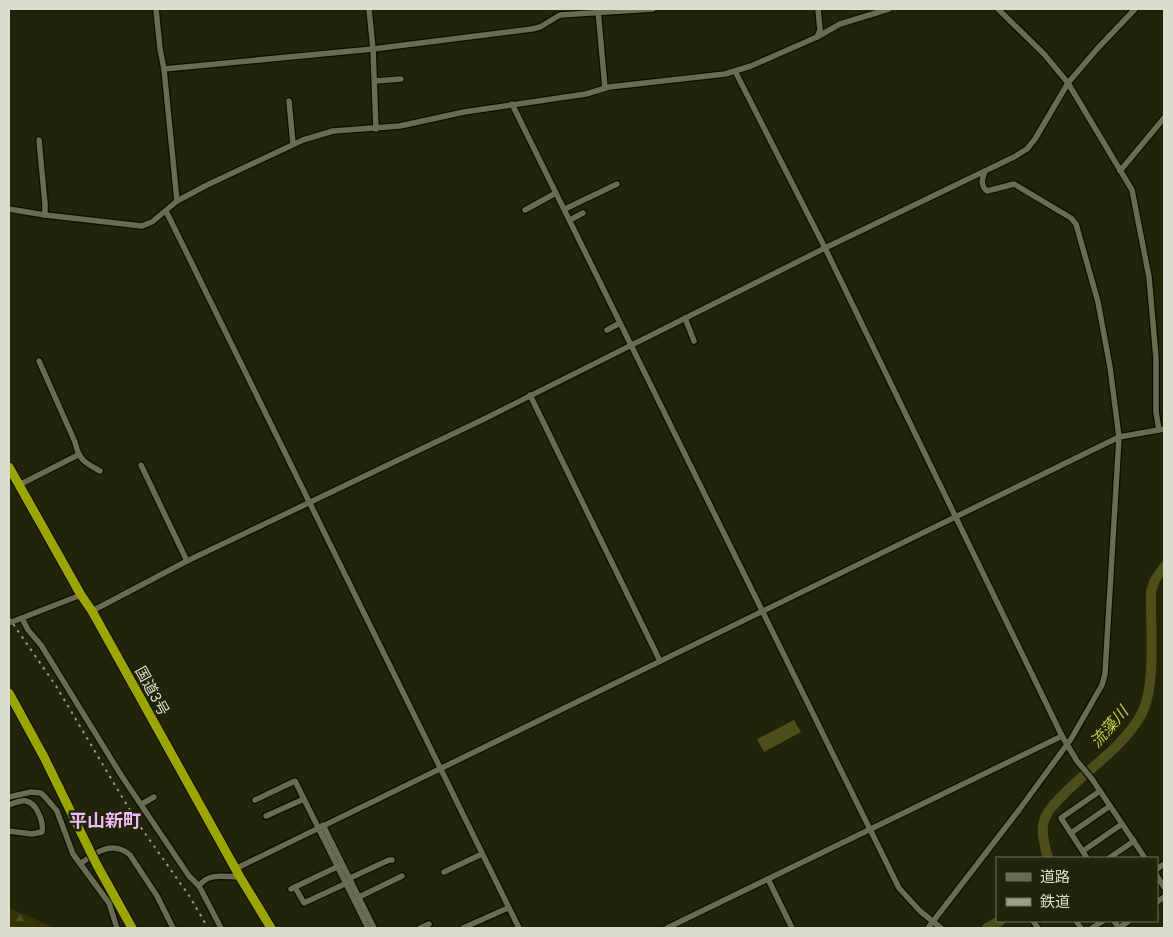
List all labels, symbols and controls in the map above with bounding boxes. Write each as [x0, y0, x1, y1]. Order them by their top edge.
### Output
street label: 国道3号 [131, 663, 173, 719]
water label: 流藻川 [1086, 701, 1133, 751]
district label: 平山新町 [69, 810, 141, 831]
legend [996, 857, 1158, 922]
text: 道路 [1040, 868, 1070, 886]
text: 鉄道 [1040, 893, 1070, 911]

